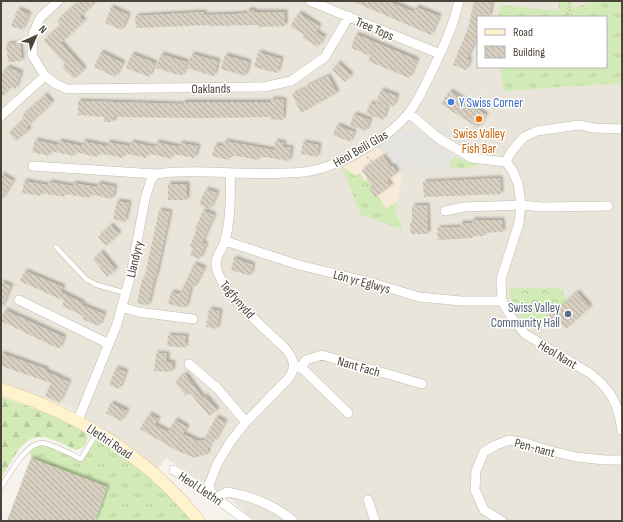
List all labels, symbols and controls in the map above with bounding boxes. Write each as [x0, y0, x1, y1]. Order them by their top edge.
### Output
street label: Tree Tops [353, 14, 397, 44]
north arrow [16, 16, 56, 56]
legend [477, 16, 607, 68]
text: N [36, 23, 49, 36]
text: Road [513, 25, 533, 40]
text: Building [513, 45, 545, 60]
street label: Oaklands [191, 81, 231, 97]
place label: Y Swiss Corner [459, 95, 523, 111]
marker: Y Swiss Corner [446, 97, 456, 107]
marker: Swiss Valley Fish Bar [474, 114, 484, 124]
place label: Swiss Valley Fish Bar [453, 126, 505, 157]
street label: Heol Beili Glas [330, 127, 391, 171]
street label: Llandyry [123, 239, 147, 279]
street label: Lôn yr Eglwys [331, 267, 392, 297]
street label: Tegfynydd [216, 277, 258, 322]
place label: Swiss Valley Community Hall [491, 300, 560, 331]
marker: Swiss Valley Community Hall [563, 309, 573, 319]
street label: Heol Nant [535, 337, 580, 373]
street label: Nant Fach [335, 353, 382, 381]
street label: Llethri Road [83, 421, 135, 463]
street label: Pen-nant [513, 435, 557, 461]
street label: Heol Llethri [175, 468, 226, 509]

